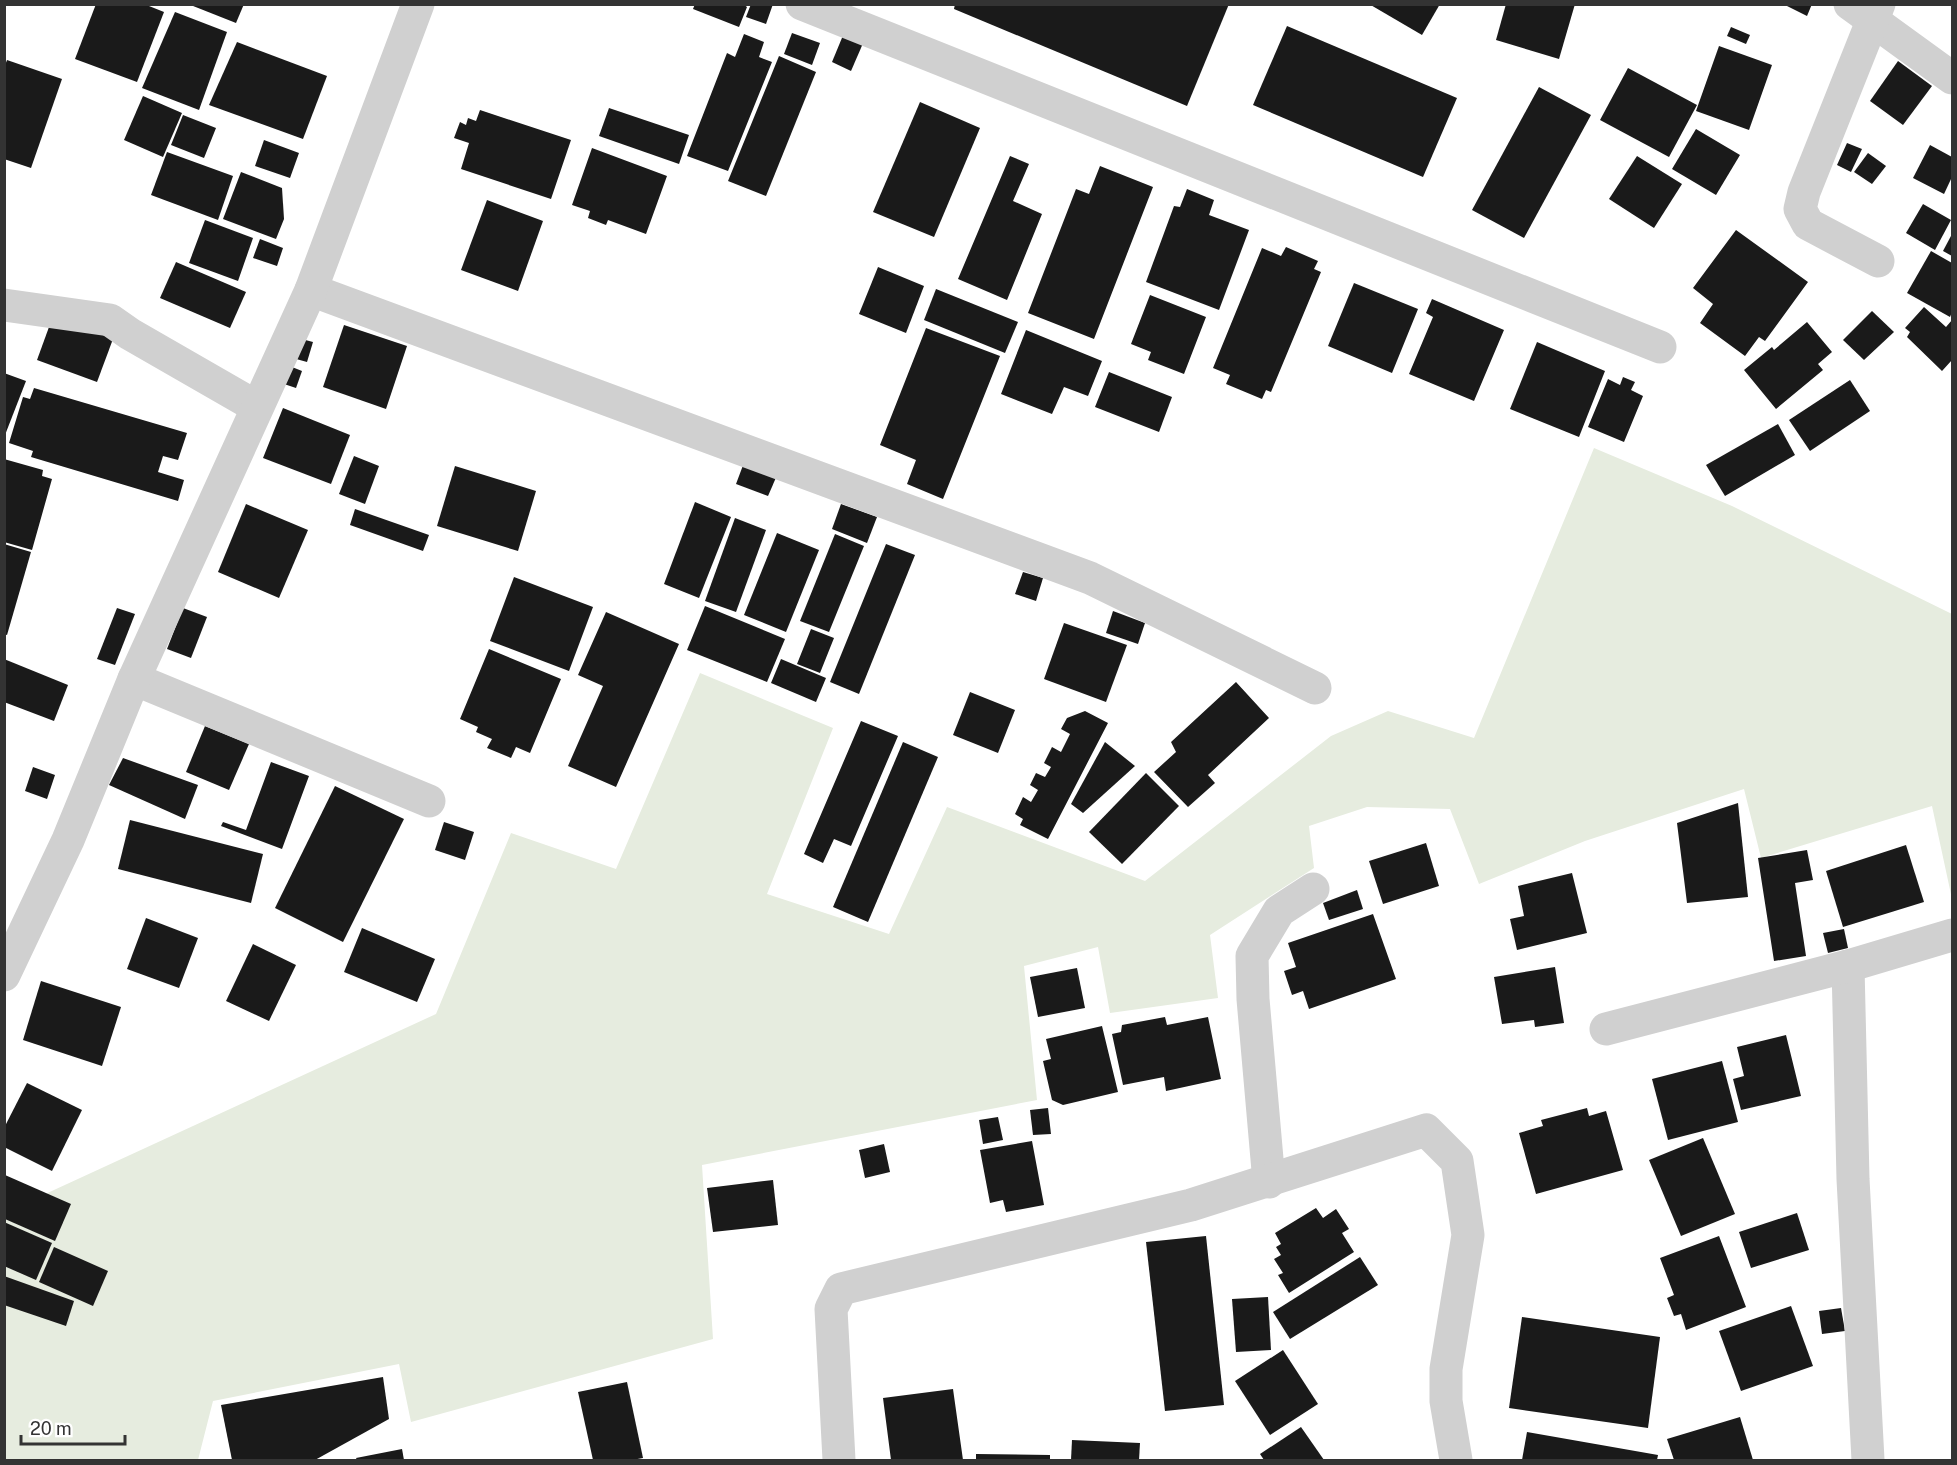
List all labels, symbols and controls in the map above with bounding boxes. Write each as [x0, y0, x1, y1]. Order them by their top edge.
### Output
scale bar [21, 1408, 124, 1446]
text: 20 m [30, 1418, 72, 1439]

